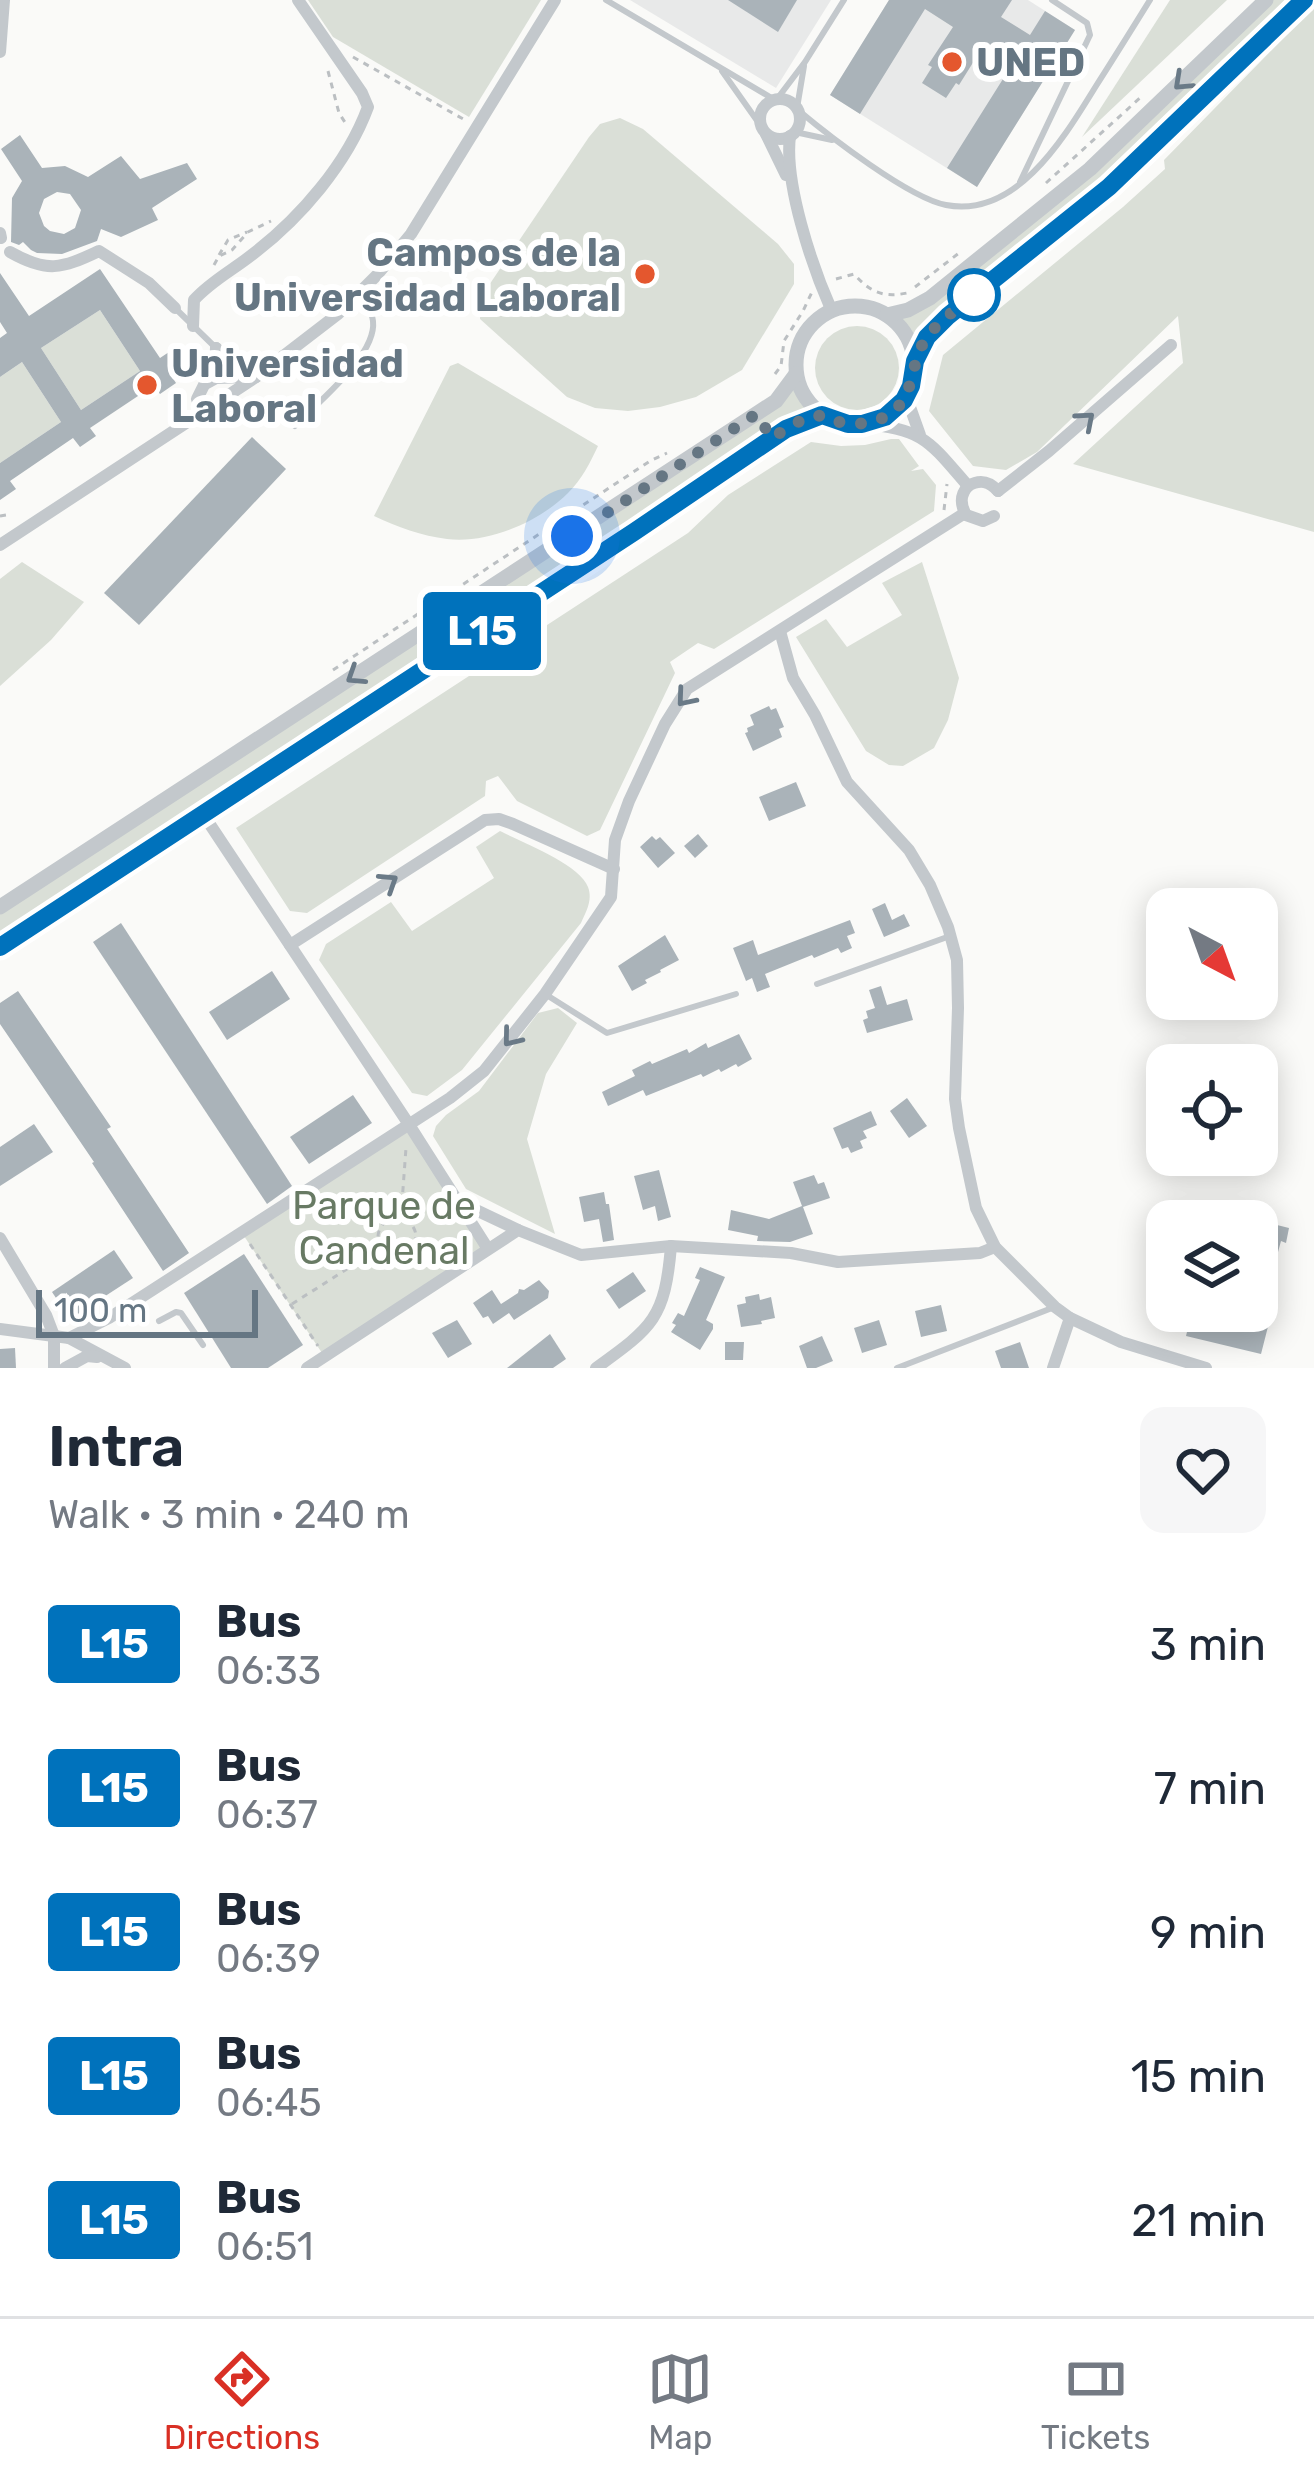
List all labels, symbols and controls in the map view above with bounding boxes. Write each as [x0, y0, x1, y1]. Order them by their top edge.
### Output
place label: UNED [976, 40, 1085, 86]
marker: UNED [939, 49, 965, 75]
one-way arrow [1174, 67, 1196, 89]
place label: Campos de la Universidad Laboral [234, 230, 621, 321]
marker: Campos de la Universidad Laboral [632, 261, 658, 287]
unlabelled marker [949, 270, 999, 320]
place label: Universidad Laboral [171, 341, 404, 432]
marker: Universidad Laboral [134, 372, 160, 398]
one-way arrow [1072, 412, 1094, 434]
your location [542, 506, 602, 566]
line badge: L15 [413, 592, 551, 670]
text: L15 [447, 606, 517, 656]
one-way arrow [347, 662, 369, 684]
one-way arrow [677, 684, 699, 706]
one-way arrow [375, 874, 397, 896]
north arrow [1146, 888, 1278, 1020]
map controls [1146, 888, 1278, 1332]
one-way arrow [504, 1024, 525, 1046]
button: locate [1146, 1044, 1278, 1176]
park label: Parque de Candenal [292, 1183, 476, 1274]
button: layers [1146, 1200, 1278, 1332]
scale bar [36, 1284, 258, 1337]
text: 100 m [54, 1291, 147, 1330]
button: heart [1140, 1407, 1266, 1533]
text: Intra [48, 1413, 184, 1480]
text: Walk · 3 min · 240 m [48, 1492, 410, 1538]
text: Bus [216, 1595, 301, 1648]
text: 3 min [1150, 1618, 1266, 1671]
text: L15 [79, 1619, 149, 1669]
text: 06:33 [216, 1648, 321, 1694]
text: Bus [216, 1739, 301, 1792]
text: 7 min [1154, 1762, 1266, 1815]
text: L15 [79, 1763, 149, 1813]
text: 06:37 [216, 1792, 318, 1838]
text: Bus [216, 1883, 301, 1936]
text: 9 min [1150, 1906, 1266, 1959]
text: L15 [79, 1907, 149, 1957]
text: 06:39 [216, 1936, 321, 1982]
text: Bus [216, 2027, 301, 2080]
text: 15 min [1131, 2050, 1266, 2103]
text: L15 [79, 2051, 149, 2101]
text: 06:45 [216, 2080, 322, 2126]
text: Bus [216, 2171, 301, 2224]
text: 21 min [1131, 2194, 1266, 2247]
text: L15 [79, 2195, 149, 2245]
text: 06:51 [216, 2224, 314, 2270]
tab: Directions [164, 2346, 320, 2457]
tab: Map [647, 2346, 713, 2457]
tab: Tickets [1041, 2346, 1150, 2457]

